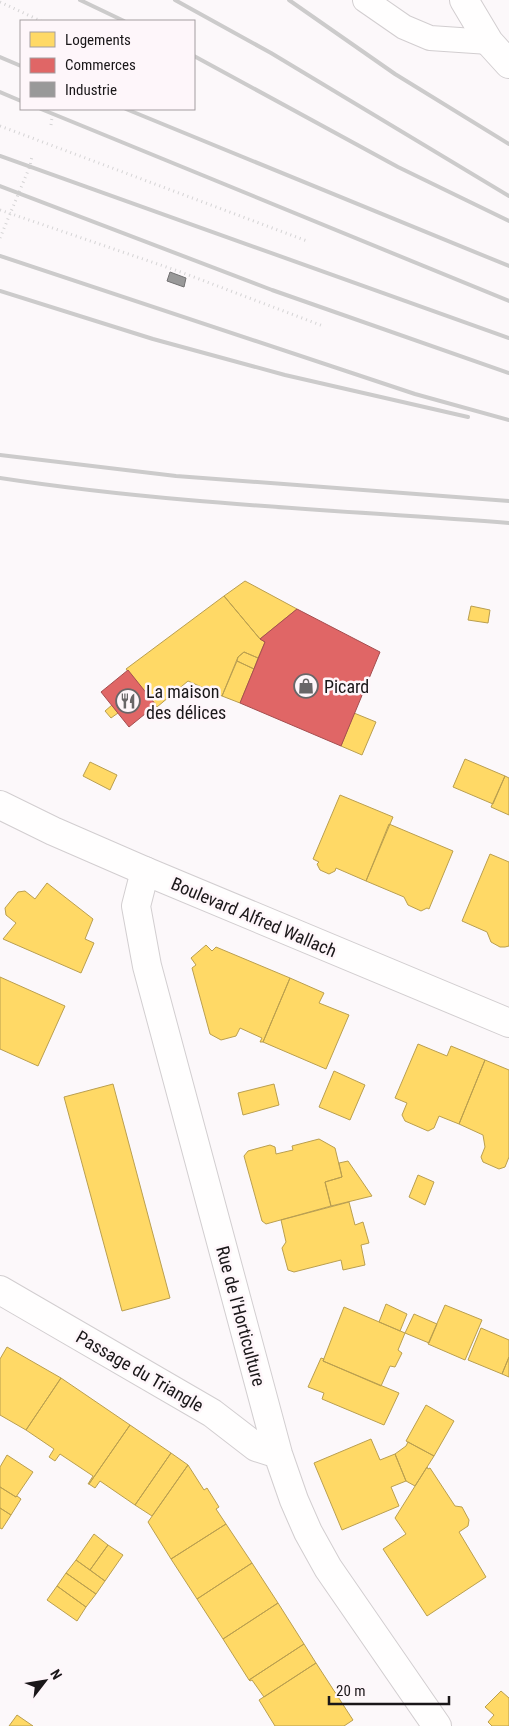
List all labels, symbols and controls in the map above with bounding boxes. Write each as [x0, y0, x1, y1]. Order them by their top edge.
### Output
legend [20, 20, 195, 110]
text: Logements [65, 31, 131, 49]
text: Commerces [65, 56, 136, 74]
text: Industrie [65, 81, 117, 99]
shop icon: Picard [293, 673, 319, 699]
place label: Picard [324, 676, 369, 697]
place label: La maison des délices [146, 681, 226, 723]
restaurant icon: La maison des délices [115, 688, 141, 714]
street label: Boulevard Alfred Wallach [168, 873, 340, 961]
street label: Rue de l'Horticulture [212, 1244, 270, 1388]
street label: Passage du Triangle [73, 1326, 207, 1416]
north arrow [20, 1656, 70, 1706]
text: N [47, 1667, 65, 1682]
scale bar [329, 1674, 449, 1706]
text: 20 m [336, 1682, 366, 1700]

